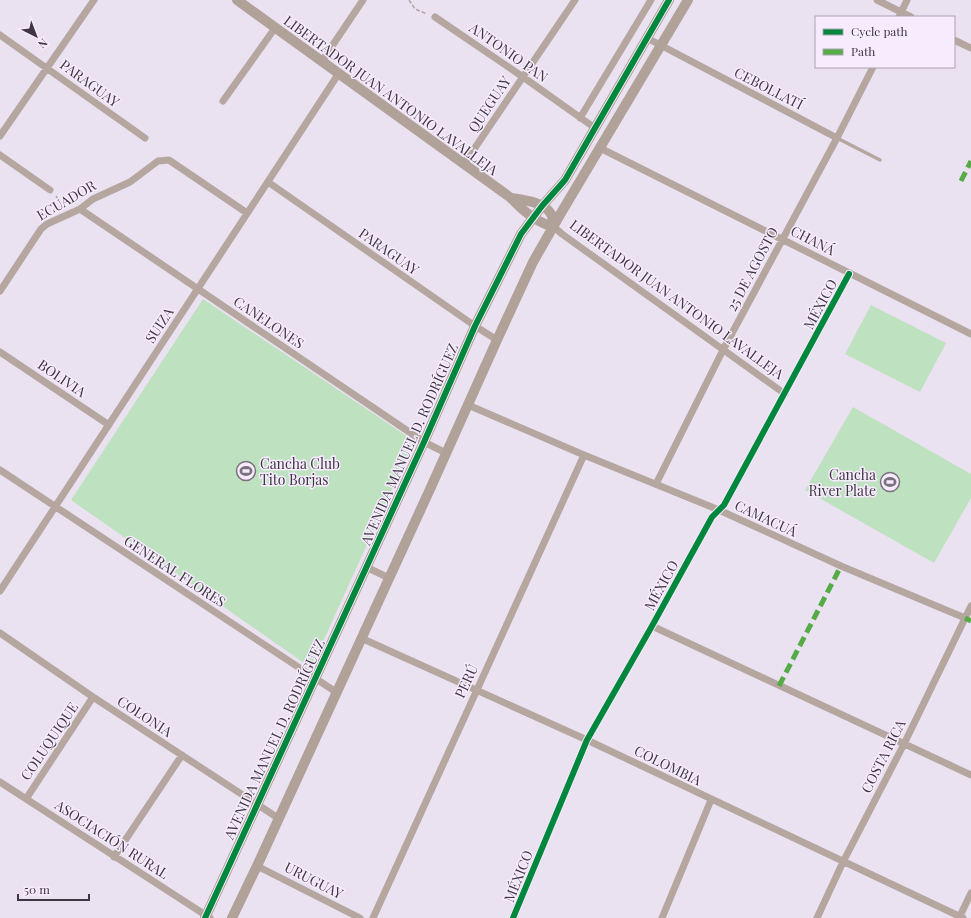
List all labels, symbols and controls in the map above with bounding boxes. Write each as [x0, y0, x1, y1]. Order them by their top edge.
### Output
street label: LIBERTADOR JUAN ANTONIO LAVALLEJA [280, 11, 502, 179]
north arrow [16, 16, 56, 56]
legend [815, 16, 955, 68]
street label: ANTONIO PAN [465, 17, 552, 86]
text: Cycle path [851, 23, 908, 39]
text: N [35, 36, 51, 52]
text: Path [851, 43, 875, 59]
street label: PARAGUAY [56, 55, 124, 111]
street label: CEBOLLATÍ [731, 62, 807, 114]
street label: QUEGUAY [463, 72, 515, 136]
street label: ECUADOR [33, 175, 100, 225]
street label: LIBERTADOR JUAN ANTONIO LAVALLEJA [566, 215, 788, 383]
street label: CHANÁ [788, 221, 839, 259]
street label: PARAGUAY [355, 223, 423, 279]
street label: 25 DE AGOSTO [722, 224, 782, 314]
street label: MÉXICO [799, 276, 841, 332]
street label: CANELONES [230, 291, 308, 353]
street label: SUIZA [140, 303, 178, 347]
street label: AVENIDA MANUEL D. RODRÍGUEZ [355, 340, 462, 549]
street label: BOLIVIA [34, 355, 90, 401]
place label: Cancha Club Tito Borjas [260, 454, 340, 489]
sports icon: Cancha Club Tito Borjas [235, 460, 257, 482]
place label: Cancha River Plate [809, 465, 876, 500]
sports icon: Cancha River Plate [879, 471, 901, 493]
street label: CAMACUÁ [732, 495, 800, 541]
street label: GENERAL FLORES [120, 531, 230, 611]
street label: MÉXICO [640, 557, 682, 613]
street label: AVENIDA MANUEL D. RODRÍGUEZ [219, 636, 329, 843]
street label: PERÚ [450, 661, 482, 701]
street label: COLONIA [114, 691, 176, 741]
street label: COLUQUIQUE [16, 698, 82, 784]
street label: COSTA RICA [856, 716, 910, 796]
street label: COLOMBIA [631, 741, 705, 790]
street label: ASOCIACIÓN RURAL [51, 795, 173, 883]
street label: MÉXICO [499, 847, 537, 905]
street label: URUGUAY [281, 857, 347, 903]
scale bar [18, 876, 89, 902]
text: 50 m [24, 881, 50, 897]

